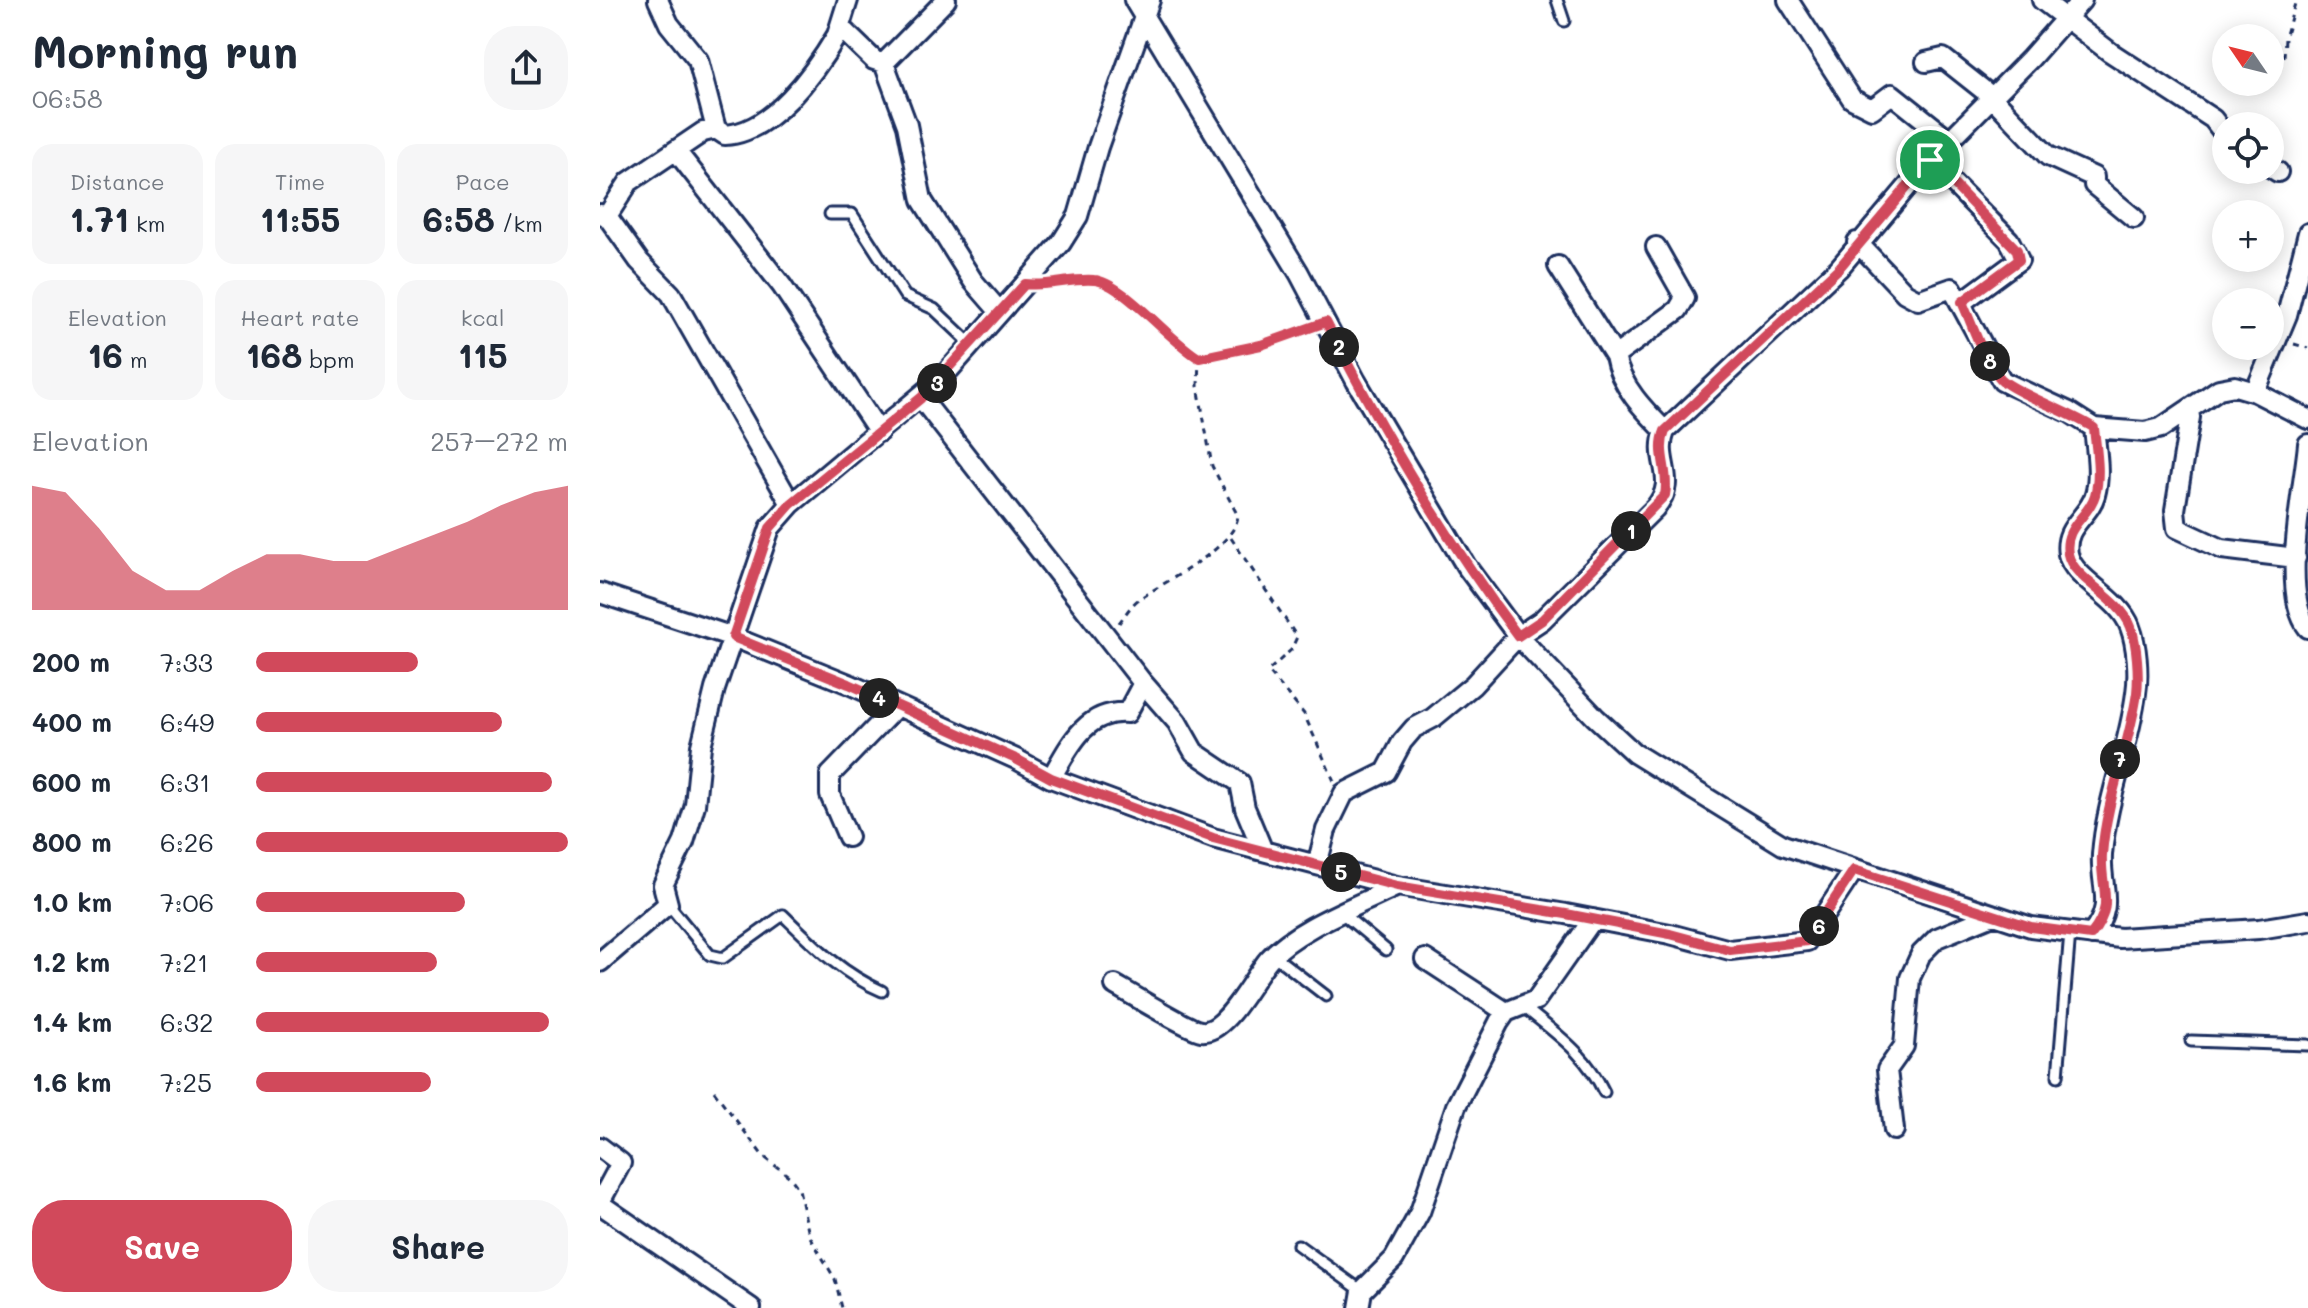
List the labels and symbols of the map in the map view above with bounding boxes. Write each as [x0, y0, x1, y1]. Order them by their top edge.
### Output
north arrow [2212, 24, 2284, 96]
pin [1896, 126, 1964, 194]
pin: 2 [1319, 327, 1359, 367]
pin: 8 [1970, 341, 2010, 381]
pin: 3 [917, 363, 957, 403]
pin: 1 [1611, 511, 1651, 551]
pin: 4 [859, 678, 899, 718]
pin: 7 [2100, 739, 2140, 779]
pin: 5 [1321, 852, 1361, 892]
pin: 6 [1799, 906, 1839, 946]

